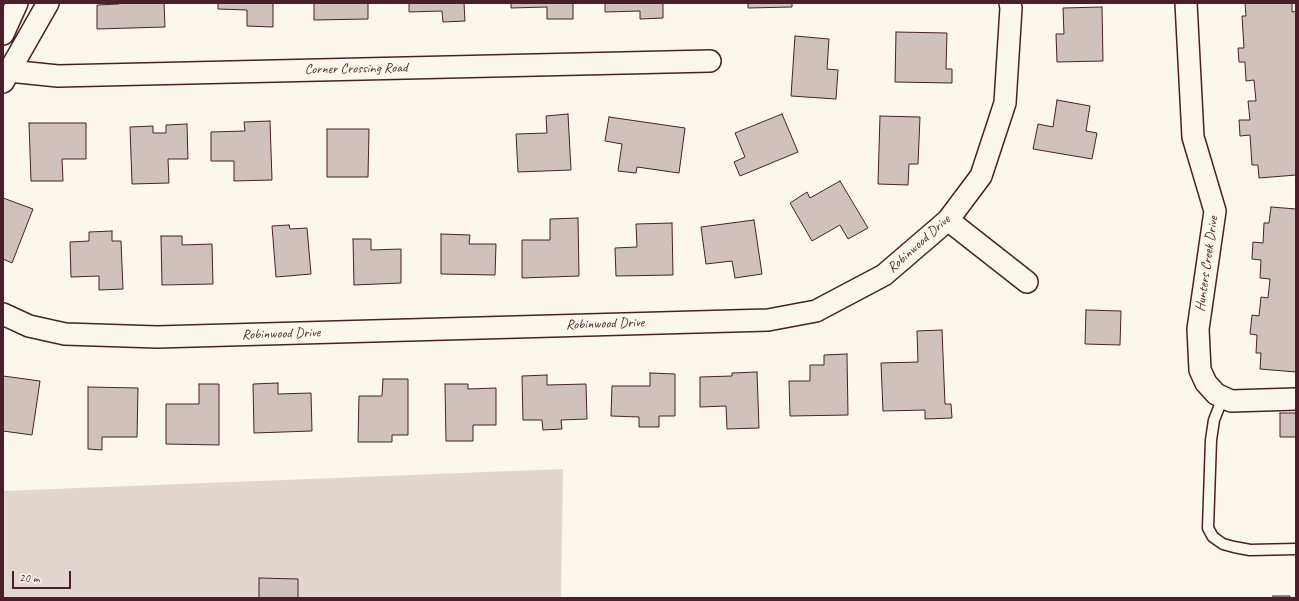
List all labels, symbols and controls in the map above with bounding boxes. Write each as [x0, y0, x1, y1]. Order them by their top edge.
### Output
street label: Corner Crossing Road [305, 60, 407, 78]
street label: Robinwood Drive [884, 211, 954, 277]
street label: Hunters Creek Drive [1192, 215, 1222, 313]
street label: Robinwood Drive [565, 314, 645, 334]
street label: Robinwood Drive [241, 324, 321, 344]
scale bar [14, 563, 73, 589]
text: 20 m [19, 570, 39, 586]

